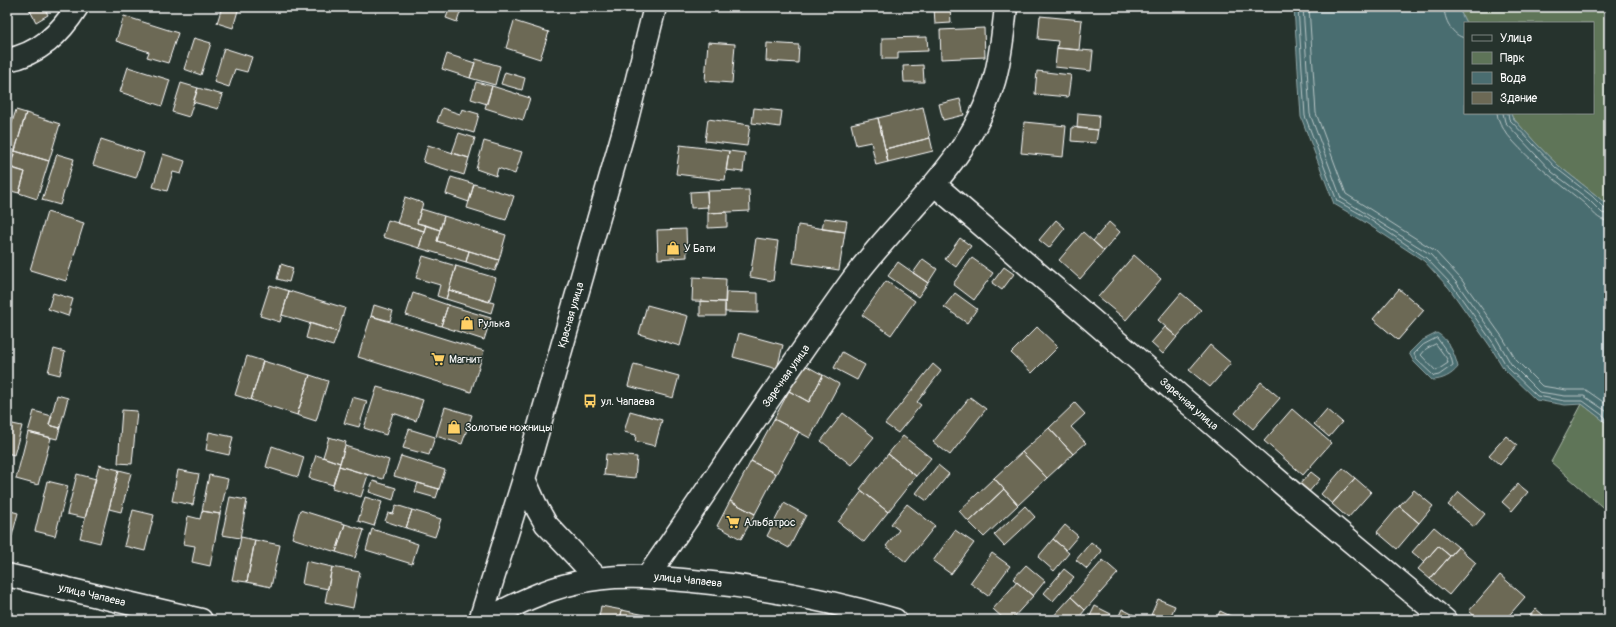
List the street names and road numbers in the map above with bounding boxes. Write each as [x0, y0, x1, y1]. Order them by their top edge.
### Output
street label: Красная улица [555, 281, 587, 349]
street label: Заречная улица [760, 342, 812, 410]
street label: Заречная улица [1157, 375, 1221, 433]
street label: улица Чапаева [652, 570, 723, 590]
street label: улица Чапаева [56, 581, 127, 609]

